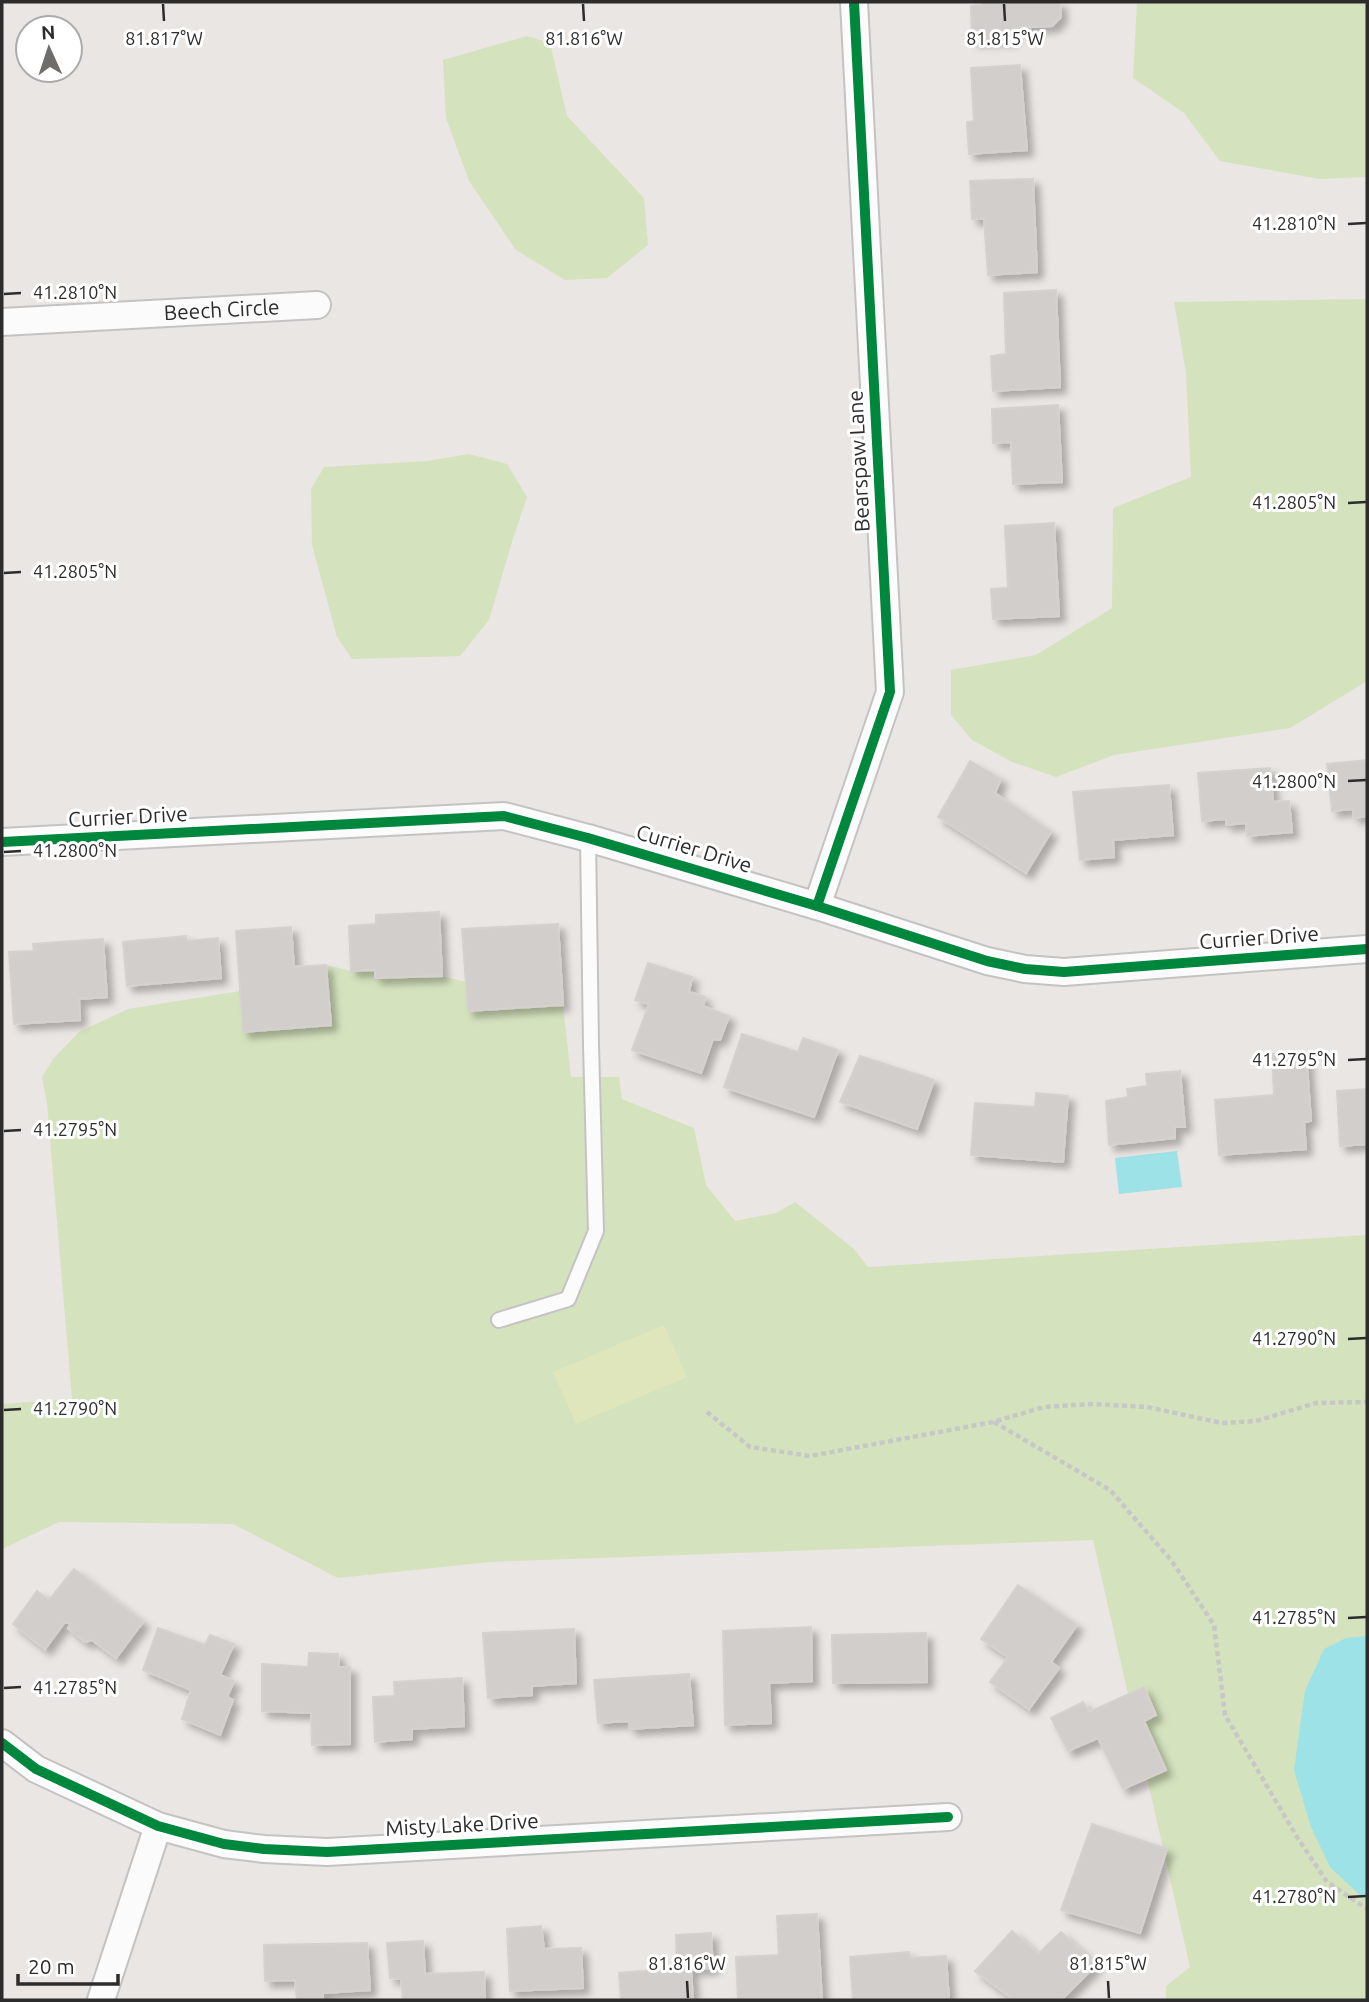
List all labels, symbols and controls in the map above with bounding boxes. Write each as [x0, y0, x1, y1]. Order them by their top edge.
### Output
north arrow [14, 14, 84, 84]
text: N [40, 21, 56, 43]
text: 81.817°W [125, 28, 203, 48]
text: 81.816°W [545, 28, 623, 48]
text: 81.815°W [966, 28, 1044, 48]
text: 41.2810°N [1252, 213, 1336, 233]
text: 41.2810°N [33, 282, 117, 302]
street label: Beech Circle [163, 294, 280, 324]
street label: Bearspaw Lane [842, 389, 874, 533]
text: 41.2805°N [1252, 492, 1336, 512]
text: 41.2805°N [33, 561, 117, 581]
text: 41.2800°N [1252, 771, 1336, 791]
street label: Currier Drive [68, 801, 188, 831]
street label: Currier Drive [634, 819, 755, 877]
text: 41.2800°N [33, 840, 117, 860]
street label: Currier Drive [1198, 921, 1319, 953]
text: 41.2795°N [1252, 1049, 1336, 1069]
text: 41.2795°N [33, 1119, 117, 1139]
text: 41.2790°N [1252, 1328, 1336, 1348]
text: 41.2790°N [33, 1398, 117, 1418]
text: 41.2785°N [1252, 1607, 1336, 1627]
text: 41.2785°N [33, 1677, 117, 1697]
street label: Misty Lake Drive [385, 1808, 539, 1840]
text: 41.2780°N [1252, 1886, 1336, 1906]
scale bar [18, 1942, 117, 1986]
text: 81.816°W [648, 1953, 726, 1973]
text: 81.815°W [1069, 1953, 1147, 1973]
text: 20 m [28, 1954, 75, 1978]

